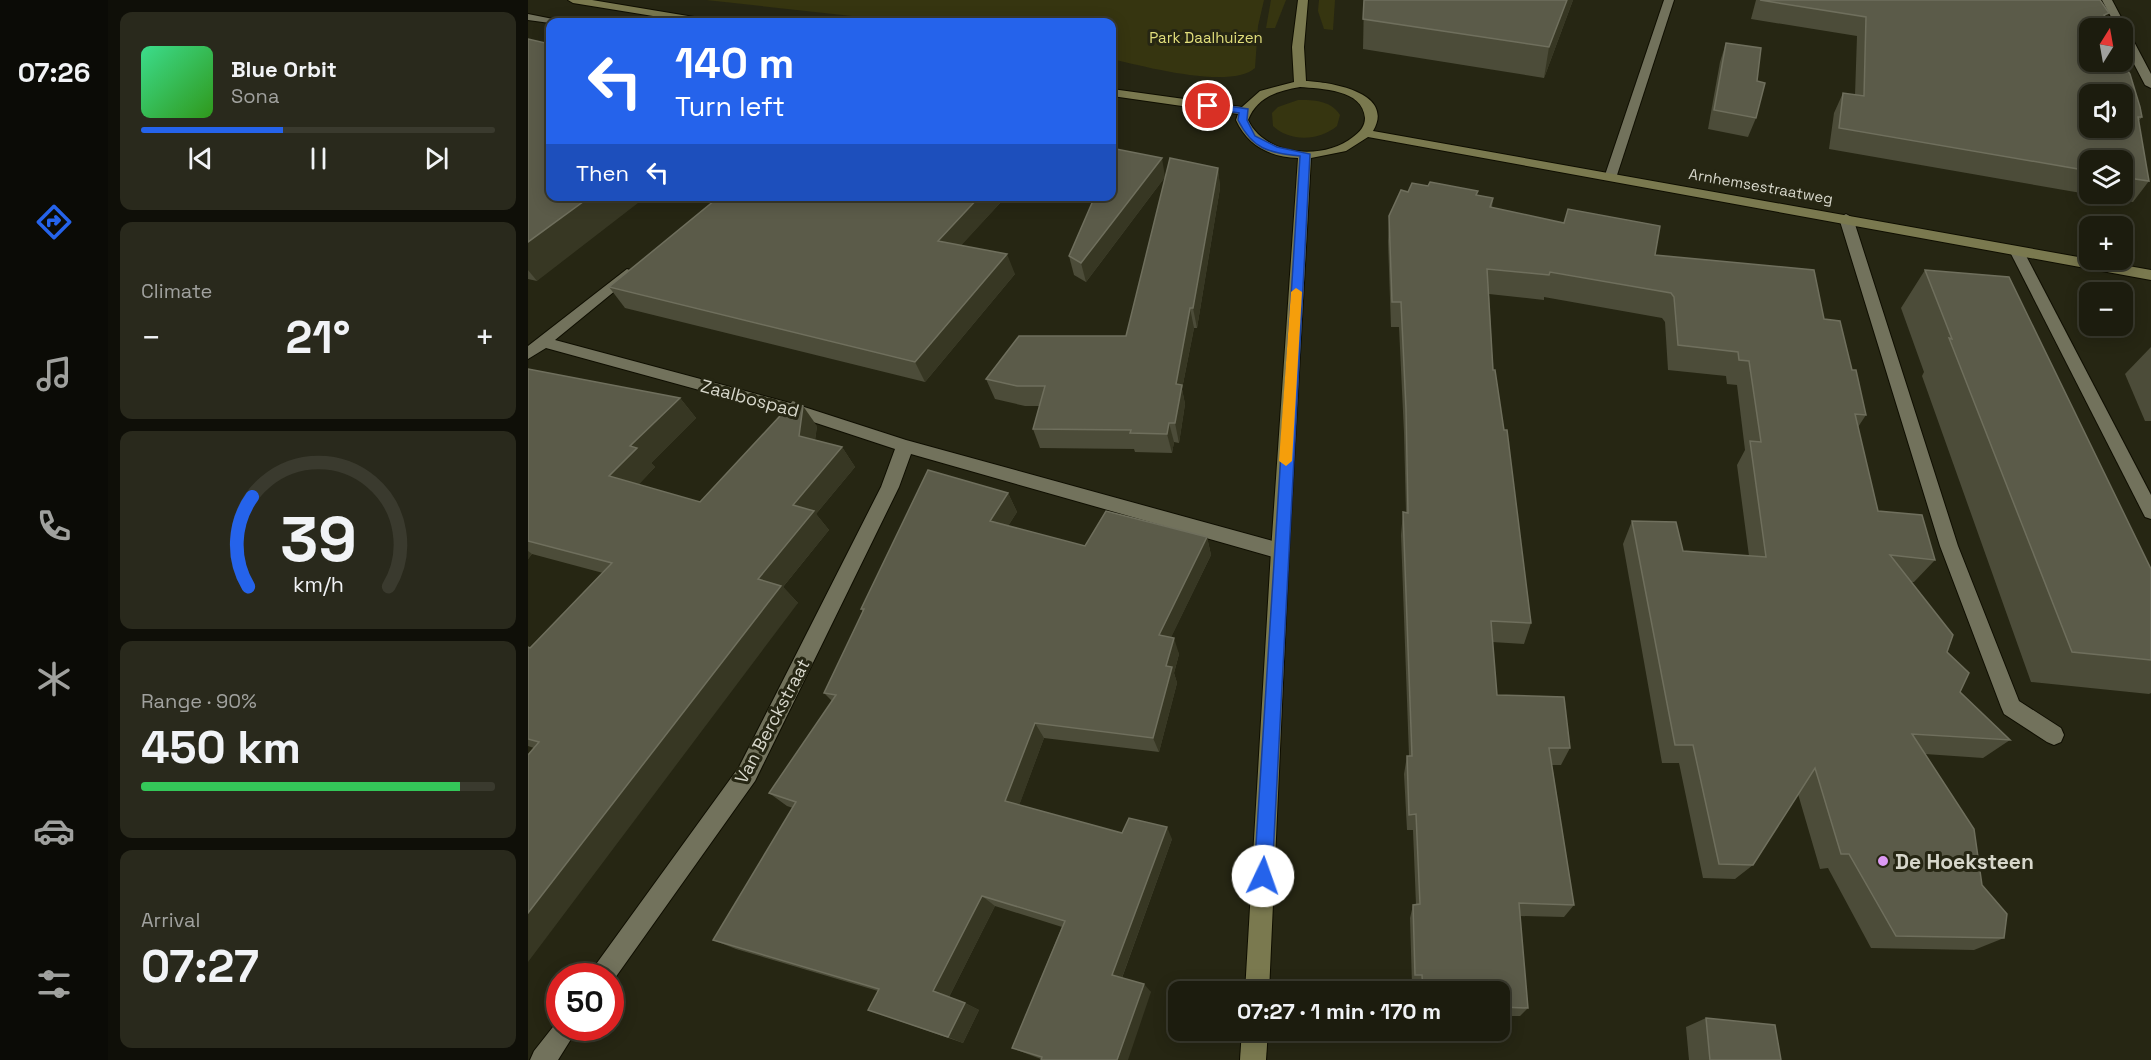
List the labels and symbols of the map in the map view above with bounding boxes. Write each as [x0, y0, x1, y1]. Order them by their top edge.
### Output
north arrow [2079, 18, 2133, 72]
park label: Park Daalhuizen [1149, 28, 1263, 47]
pin [1182, 80, 1233, 131]
street label: Arnhemsestraatweg [1687, 164, 1835, 208]
street label: Zaalbospad [698, 374, 802, 422]
street label: Van Berckstraat [729, 655, 815, 787]
position arrow [1231, 844, 1295, 908]
place label: De Hoeksteen [1895, 848, 2034, 875]
marker: De Hoeksteen [1876, 854, 1890, 868]
speed limit sign: 50 [546, 963, 624, 1041]

